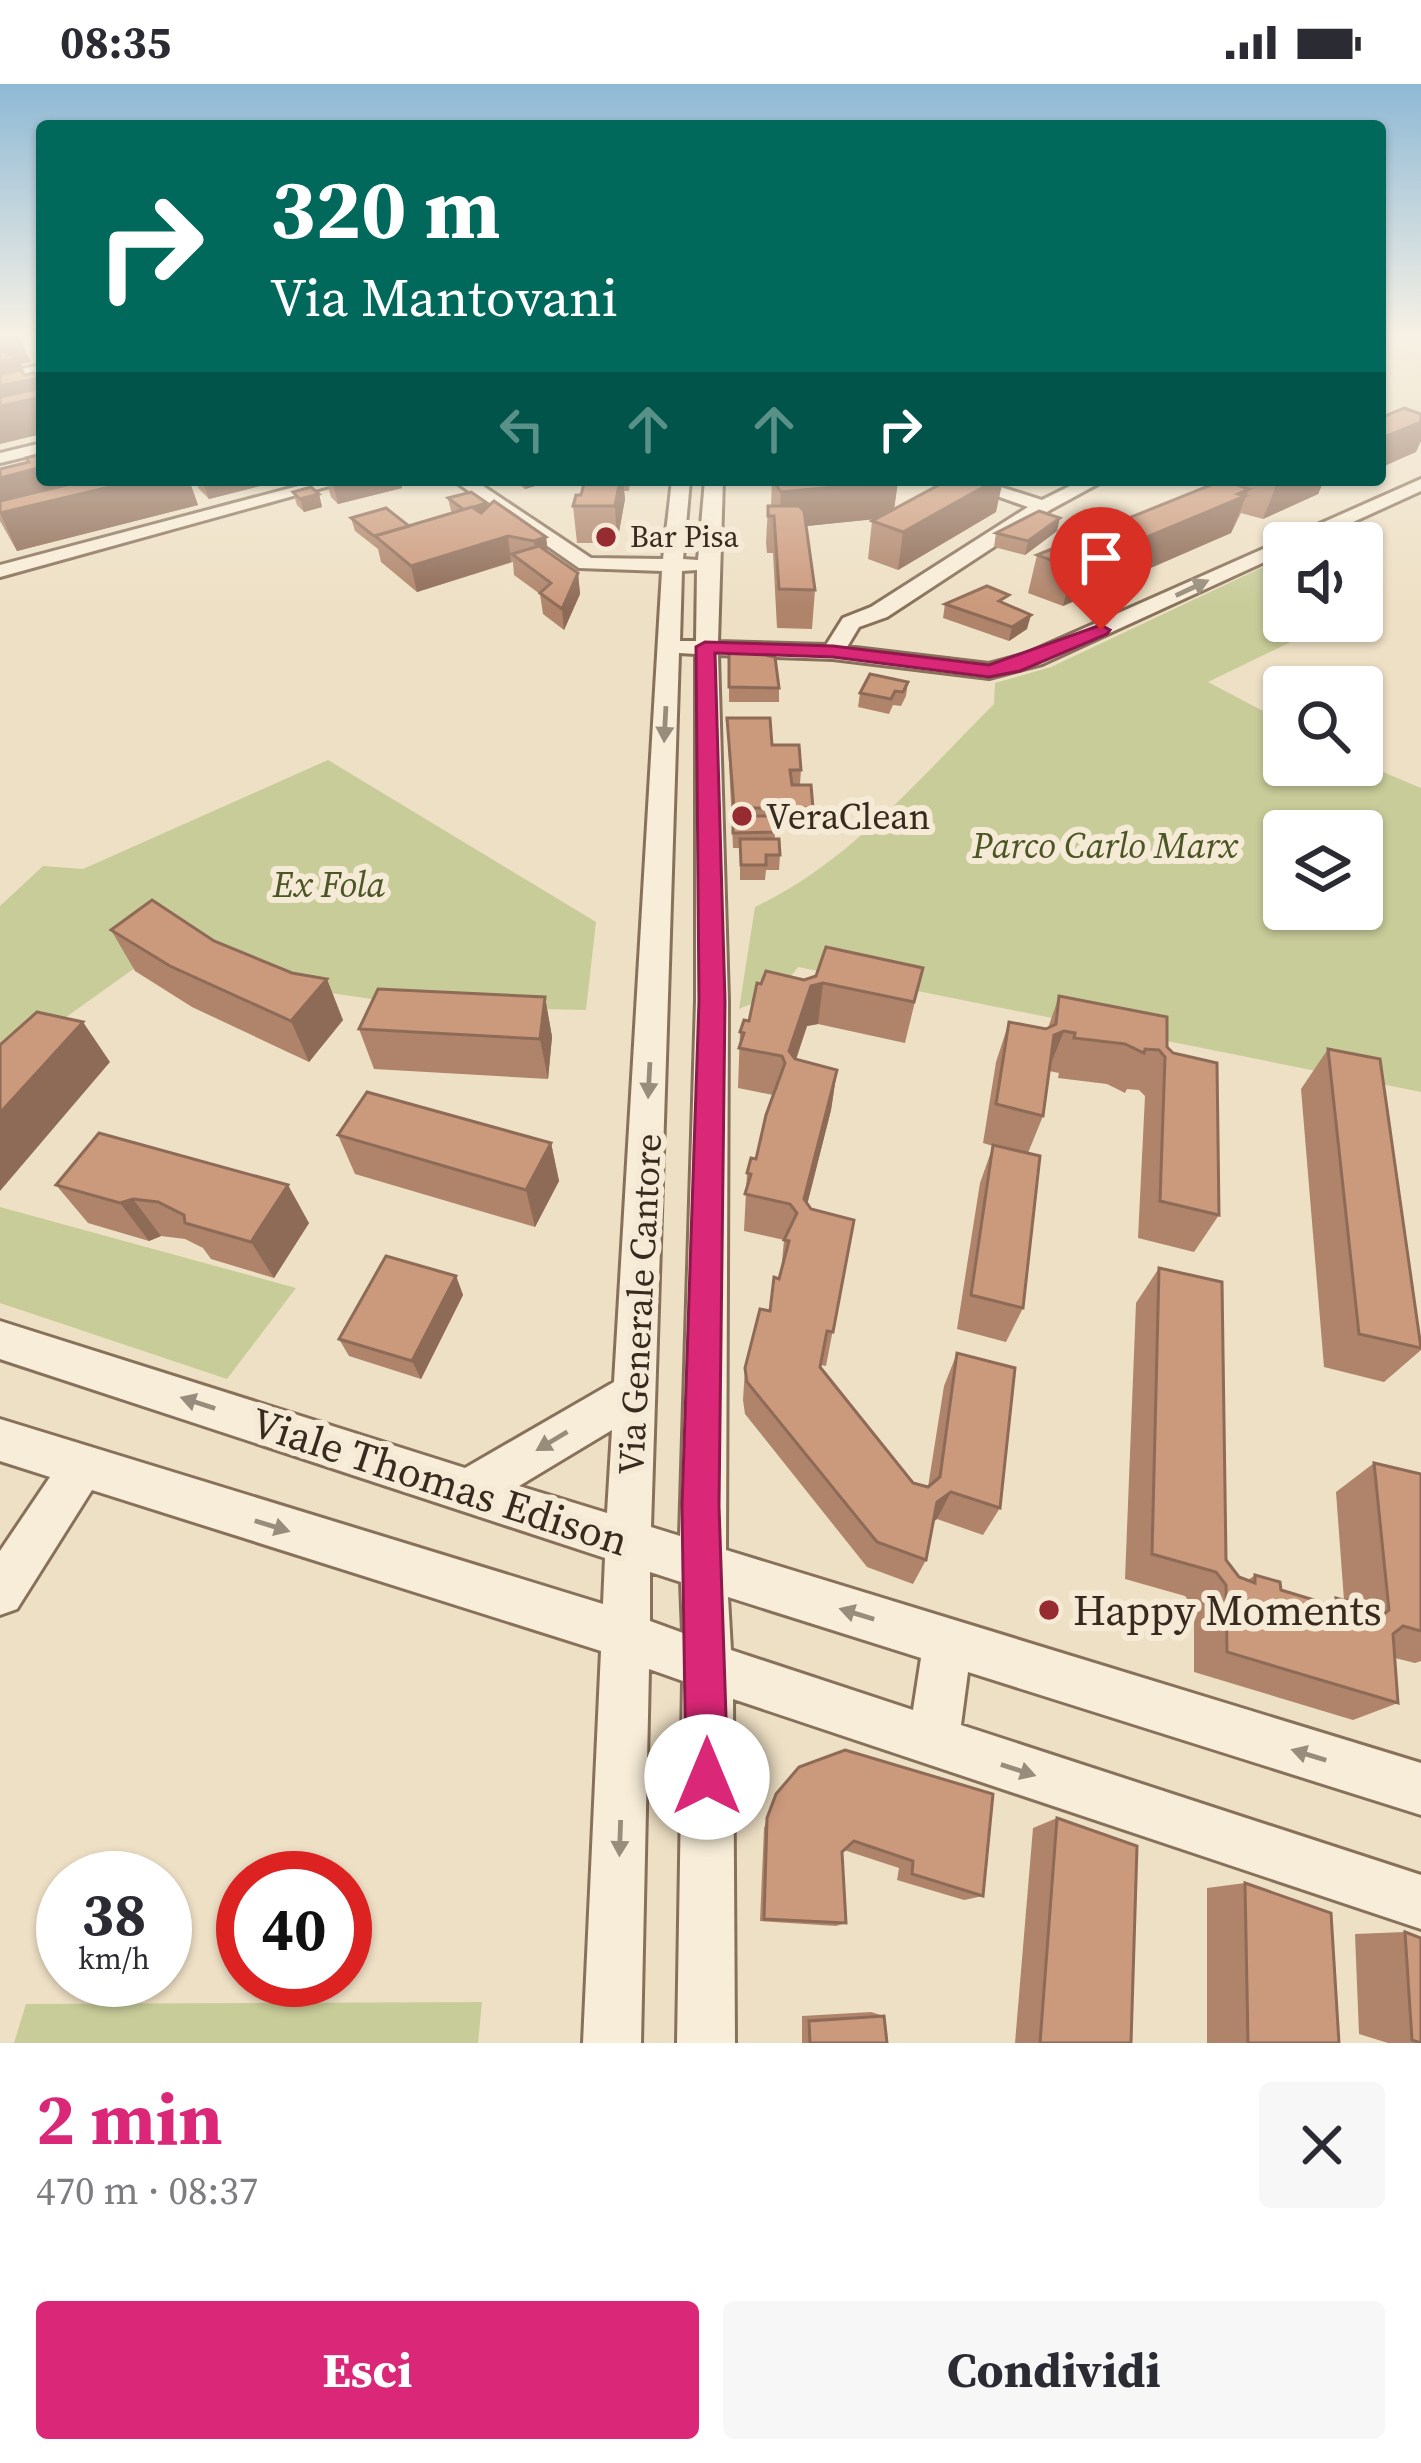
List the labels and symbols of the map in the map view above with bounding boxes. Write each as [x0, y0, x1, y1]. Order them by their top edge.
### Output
pin [1050, 507, 1152, 630]
place label: Bar Pisa [630, 516, 740, 557]
marker: Bar Pisa [593, 524, 619, 550]
one-way arrow [1175, 578, 1210, 598]
one-way arrow [655, 706, 674, 744]
place label: VeraClean [766, 792, 930, 841]
marker: VeraClean [729, 803, 755, 829]
park label: Parco Carlo Marx [971, 821, 1239, 870]
park label: Ex Fola [272, 860, 386, 909]
one-way arrow [640, 1062, 659, 1100]
street label: Via Generale Cantore [606, 1132, 673, 1476]
one-way arrow [179, 1392, 216, 1411]
street label: Viale Thomas Edison [244, 1393, 636, 1569]
one-way arrow [535, 1430, 569, 1451]
one-way arrow [254, 1518, 291, 1536]
place label: Happy Moments [1073, 1581, 1382, 1639]
marker: Happy Moments [1036, 1597, 1062, 1623]
one-way arrow [838, 1604, 875, 1622]
position arrow [644, 1714, 770, 1840]
one-way arrow [1290, 1744, 1327, 1763]
one-way arrow [1000, 1762, 1036, 1780]
one-way arrow [611, 1820, 630, 1858]
speed limit sign: 40 [216, 1851, 372, 2007]

